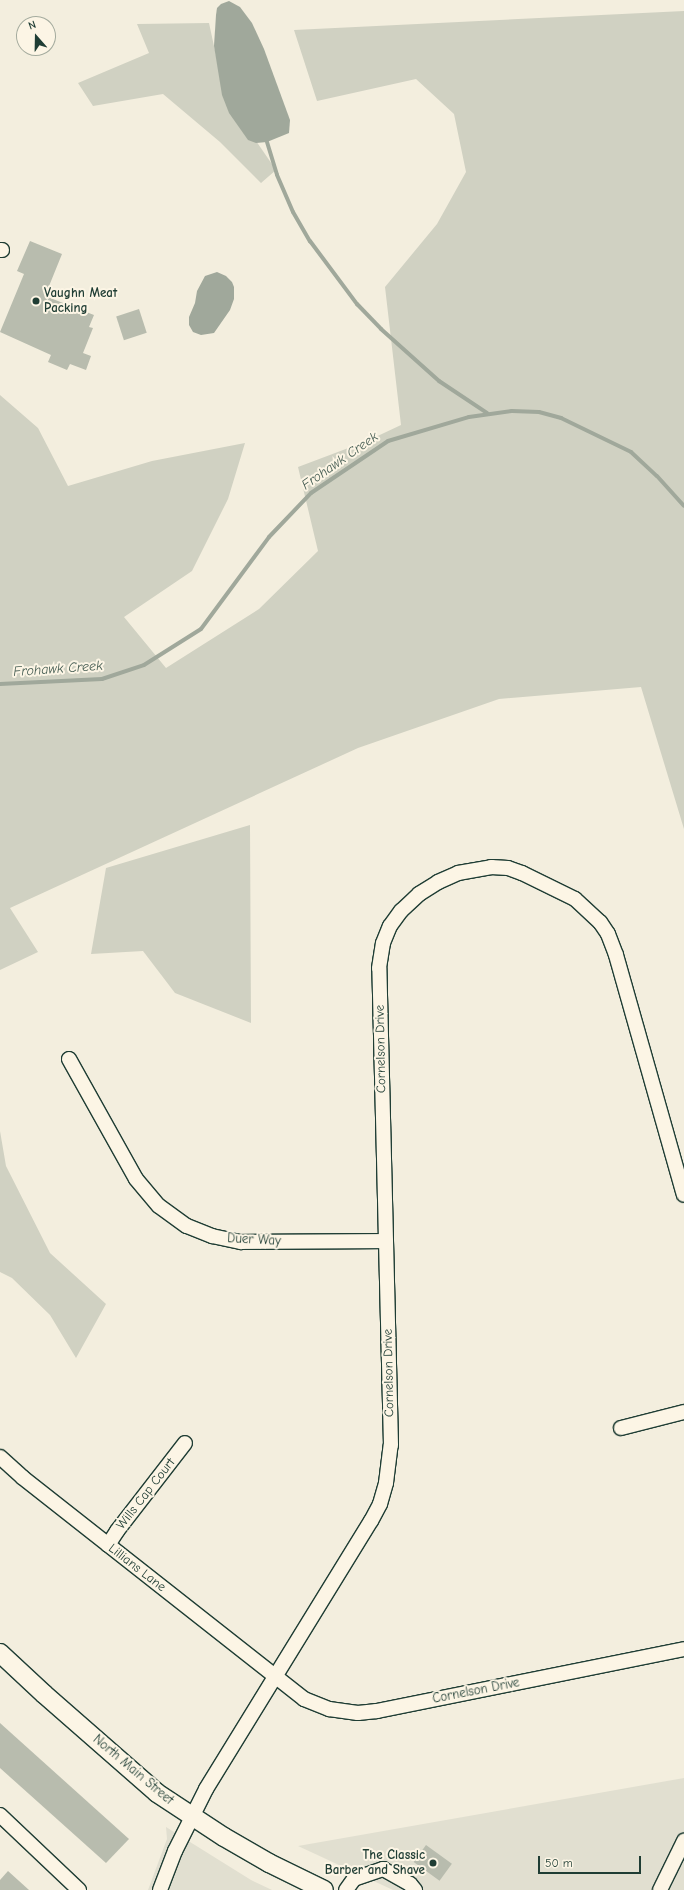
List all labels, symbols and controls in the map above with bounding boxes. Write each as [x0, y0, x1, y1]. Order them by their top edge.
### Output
north arrow [16, 16, 56, 56]
text: N [26, 18, 38, 33]
place label: Vaughn Meat Packing [44, 286, 117, 317]
marker: Vaughn Meat Packing [31, 296, 41, 306]
water label: Frohawk Creek [298, 428, 382, 494]
water label: Frohawk Creek [13, 657, 103, 681]
street label: Cornelson Drive [372, 1005, 390, 1093]
street label: Duer Way [227, 1231, 281, 1249]
street label: Cornelson Drive [380, 1329, 398, 1417]
street label: Wills Cap Court [113, 1455, 179, 1533]
street label: Lillians Lane [105, 1541, 169, 1595]
street label: Cornelson Drive [431, 1675, 521, 1707]
street label: North Main Street [90, 1732, 176, 1808]
place label: The Classic Barber and Shave [325, 1848, 425, 1879]
scale bar [540, 1848, 643, 1874]
text: 50 m [545, 1856, 573, 1870]
marker: The Classic Barber and Shave [428, 1858, 438, 1868]

